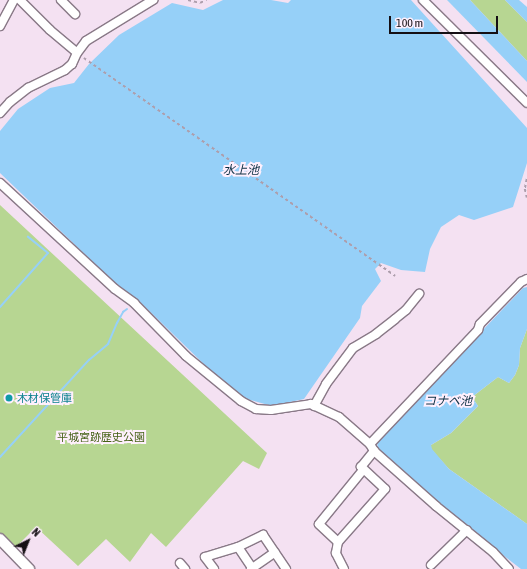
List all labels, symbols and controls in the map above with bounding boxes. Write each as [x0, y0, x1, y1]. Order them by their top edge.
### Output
scale bar [391, 8, 500, 34]
text: 100 m [396, 16, 423, 30]
water label: 水上池 [223, 164, 259, 178]
place label: 木材保管庫 [17, 391, 72, 405]
marker: 木材保管庫 [4, 393, 14, 403]
water label: コナベ池 [424, 395, 472, 409]
park label: 平城宮跡歴史公園 [57, 430, 145, 444]
north arrow [8, 521, 48, 561]
text: N [30, 526, 43, 539]

